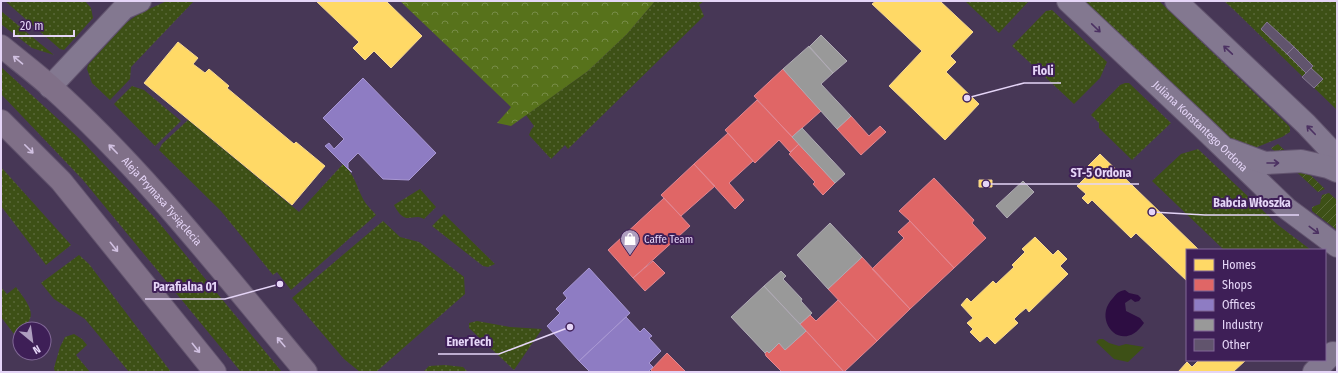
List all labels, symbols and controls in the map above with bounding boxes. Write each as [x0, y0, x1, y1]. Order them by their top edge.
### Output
scale bar [14, 12, 74, 38]
text: 20 m [20, 19, 44, 33]
one-way arrow [1091, 23, 1101, 33]
one-way arrow [1223, 46, 1233, 55]
one-way arrow [13, 56, 24, 65]
callout: Floli [1024, 59, 1061, 83]
text: Floli [1032, 64, 1054, 78]
street label: Juliana Konstantego Ordona [1150, 78, 1250, 174]
one-way arrow [1306, 125, 1316, 135]
one-way arrow [24, 144, 34, 154]
one-way arrow [108, 144, 118, 154]
street label: Aleja Prymasa Tysiąclecia [119, 154, 205, 248]
one-way arrow [1266, 159, 1279, 167]
callout: ST-5 Ordona [1062, 160, 1139, 184]
text: ST-5 Ordona [1071, 166, 1131, 180]
callout: Babcia Włoszka [1205, 191, 1299, 215]
text: Babcia Włoszka [1213, 196, 1291, 210]
one-way arrow [1309, 225, 1320, 234]
shop icon: Caffe Team [619, 228, 641, 256]
place label: Caffe Team [644, 233, 693, 246]
one-way arrow [110, 241, 118, 252]
legend [1186, 249, 1326, 361]
text: Homes [1222, 258, 1256, 272]
callout: Parafialna 01 [145, 275, 225, 299]
text: Shops [1222, 278, 1252, 292]
text: Parafialna 01 [153, 280, 217, 294]
text: Offices [1222, 298, 1255, 312]
text: Industry [1222, 318, 1263, 332]
north arrow [12, 321, 52, 361]
callout: EnerTech [438, 330, 499, 354]
text: EnerTech [446, 335, 492, 349]
one-way arrow [276, 337, 285, 347]
text: Other [1222, 338, 1251, 352]
text: N [31, 342, 43, 357]
one-way arrow [191, 342, 200, 353]

